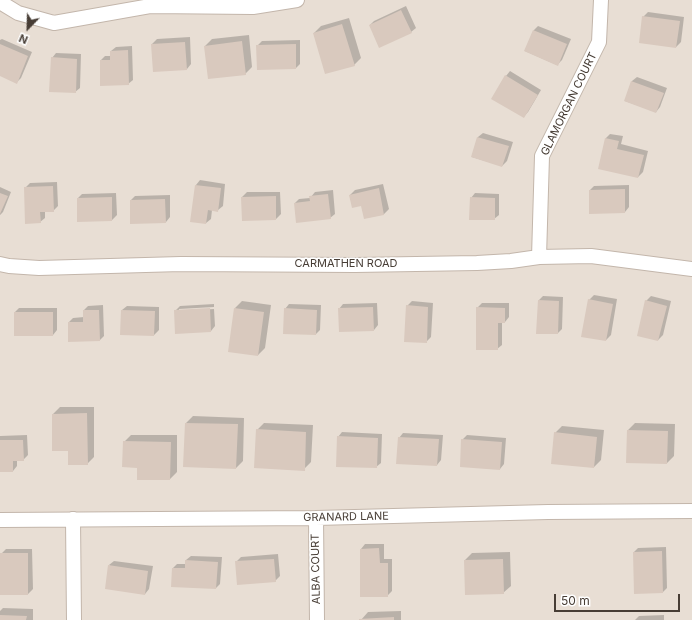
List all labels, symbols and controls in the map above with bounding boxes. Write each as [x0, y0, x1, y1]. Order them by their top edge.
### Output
north arrow [8, 8, 48, 48]
text: N [17, 31, 30, 47]
street label: GLAMORGAN COURT [538, 50, 600, 158]
street label: CARMATHEN ROAD [295, 257, 397, 271]
street label: GRANARD LANE [303, 510, 389, 524]
street label: ALBA COURT [309, 534, 323, 604]
scale bar [556, 586, 682, 612]
text: 50 m [561, 593, 590, 608]

